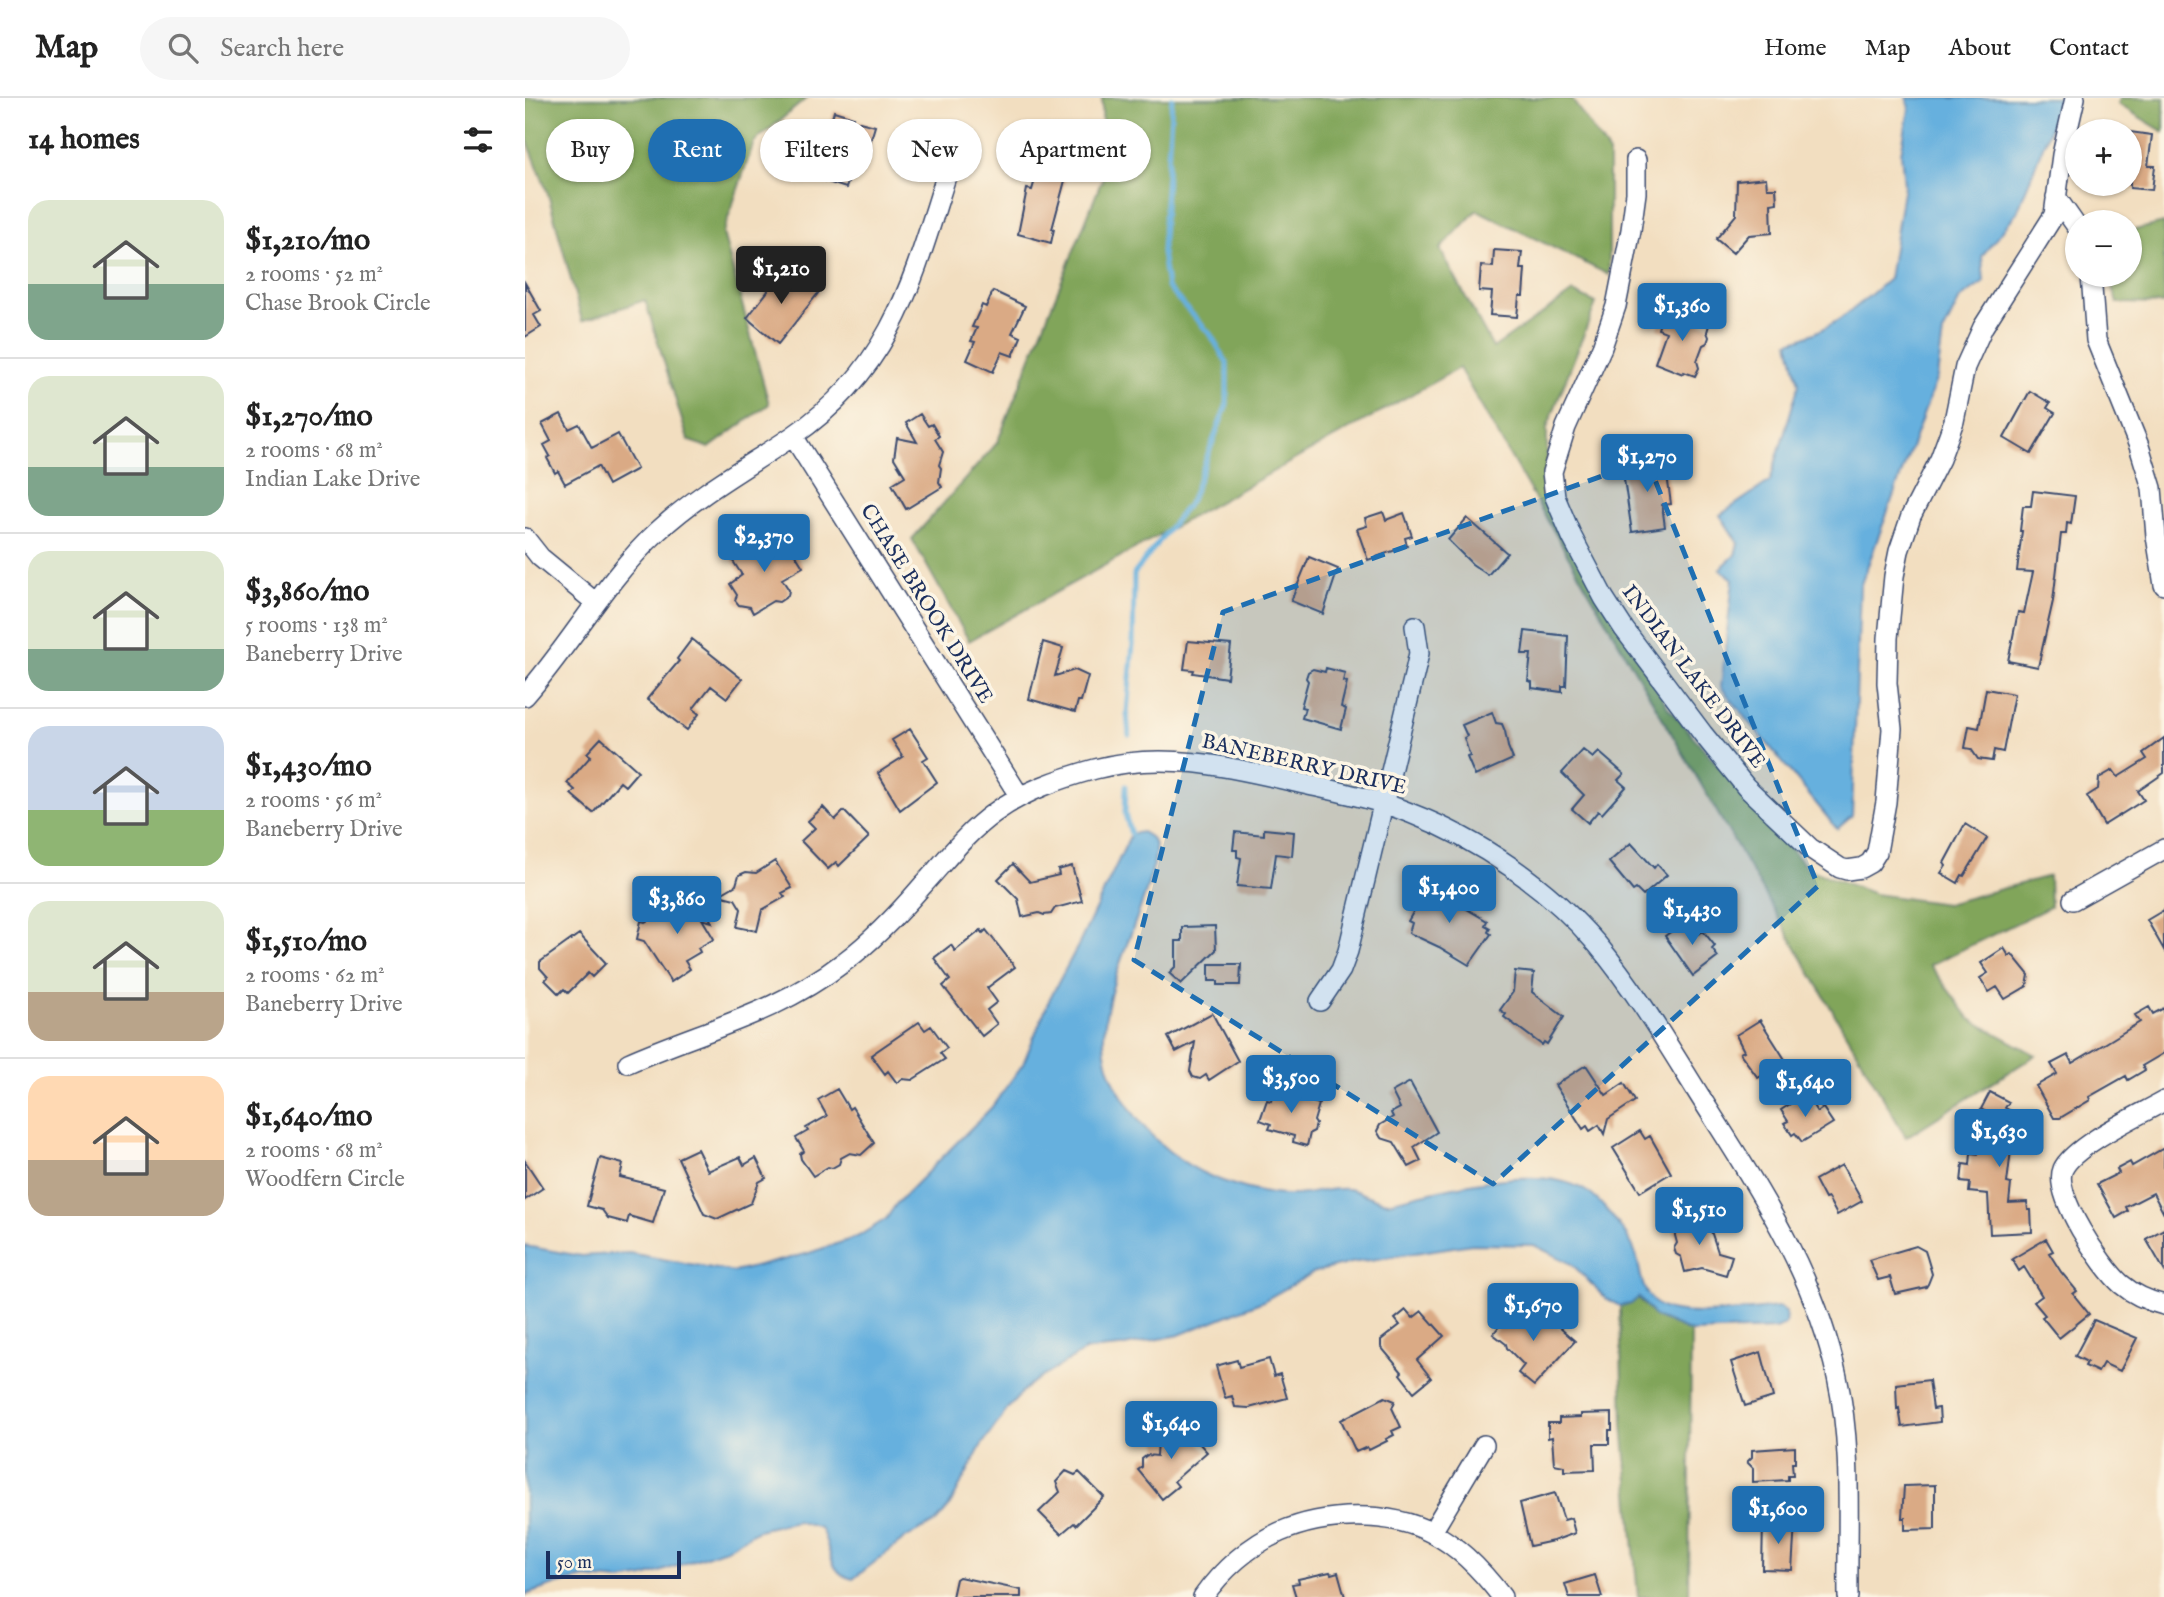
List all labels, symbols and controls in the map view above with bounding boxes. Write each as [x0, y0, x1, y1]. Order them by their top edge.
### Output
search box [140, 17, 630, 80]
text: Map [35, 27, 98, 69]
icon: search [164, 29, 202, 67]
text: Search here [220, 32, 344, 65]
text: Home [1764, 33, 1827, 64]
text: Map [1865, 33, 1911, 64]
text: About [1949, 33, 2011, 64]
text: Contact [2049, 33, 2129, 64]
chip: Buy [546, 119, 634, 182]
chip: Rent [648, 119, 746, 182]
chip: Filters [760, 119, 873, 182]
chip: New [887, 119, 982, 182]
chip: Apartment [996, 119, 1151, 182]
map controls [2065, 119, 2142, 287]
button: + [2065, 119, 2142, 196]
text: 14 homes [28, 121, 140, 159]
icon: filters [459, 121, 497, 159]
button: − [2065, 210, 2142, 287]
text: $1,210/mo [245, 222, 370, 260]
icon: home [84, 228, 168, 312]
pin: $1,210 [724, 246, 838, 306]
text: $1,210 [752, 254, 810, 283]
text: 2 rooms · 52 m² [245, 260, 383, 289]
pin: $1,360 [1625, 284, 1739, 343]
text: Chase Brook Circle [245, 289, 431, 318]
text: $1,360 [1653, 291, 1711, 320]
text: $1,270/mo [245, 398, 373, 436]
icon: home [84, 404, 168, 488]
pin: $1,270 [1590, 434, 1704, 494]
text: 2 rooms · 68 m² [245, 436, 383, 465]
text: $1,270 [1617, 442, 1677, 471]
text: Indian Lake Drive [245, 465, 420, 494]
street label: CHASE BROOK DRIVE [853, 499, 999, 709]
pin: $2,370 [707, 514, 821, 574]
text: $2,370 [734, 522, 794, 551]
text: $3,860/mo [245, 573, 369, 611]
icon: home [84, 579, 168, 663]
street label: INDIAN LAKE DRIVE [1615, 580, 1771, 774]
text: 5 rooms · 138 m² [245, 611, 388, 640]
text: Baneberry Drive [245, 640, 403, 669]
street label: BANEBERRY DRIVE [1199, 728, 1409, 802]
text: $1,430/mo [245, 748, 372, 786]
icon: home [84, 754, 168, 838]
text: 2 rooms · 56 m² [245, 786, 382, 815]
text: Baneberry Drive [245, 815, 403, 844]
pin: $1,400 [1392, 866, 1506, 925]
text: $1,400 [1418, 873, 1480, 902]
pin: $3,860 [620, 876, 734, 936]
text: $3,860 [648, 884, 706, 913]
pin: $1,430 [1635, 888, 1749, 947]
text: $1,430 [1662, 895, 1722, 924]
text: $1,510/mo [245, 923, 367, 961]
icon: home [84, 929, 168, 1013]
text: 2 rooms · 62 m² [245, 961, 385, 990]
text: Baneberry Drive [245, 990, 403, 1019]
pin: $3,500 [1234, 1056, 1348, 1115]
pin: $1,640 [1748, 1060, 1862, 1119]
text: $3,500 [1262, 1063, 1320, 1092]
text: $1,640 [1775, 1067, 1835, 1096]
text: $1,640/mo [245, 1098, 372, 1136]
icon: home [84, 1104, 168, 1188]
pin: $1,630 [1942, 1110, 2056, 1169]
text: $1,630 [1970, 1117, 2028, 1146]
text: 2 rooms · 68 m² [245, 1136, 383, 1165]
text: Woodfern Circle [245, 1165, 405, 1194]
pin: $1,510 [1642, 1188, 1756, 1247]
text: $1,510 [1671, 1195, 1727, 1224]
pin: $1,670 [1476, 1284, 1590, 1343]
text: $1,670 [1503, 1291, 1563, 1320]
pin: $1,640 [1114, 1402, 1228, 1461]
text: $1,640 [1141, 1409, 1201, 1438]
pin: $1,600 [1721, 1486, 1835, 1546]
text: $1,600 [1748, 1494, 1808, 1523]
scale bar [546, 1548, 681, 1580]
text: 50 m [557, 1551, 592, 1575]

